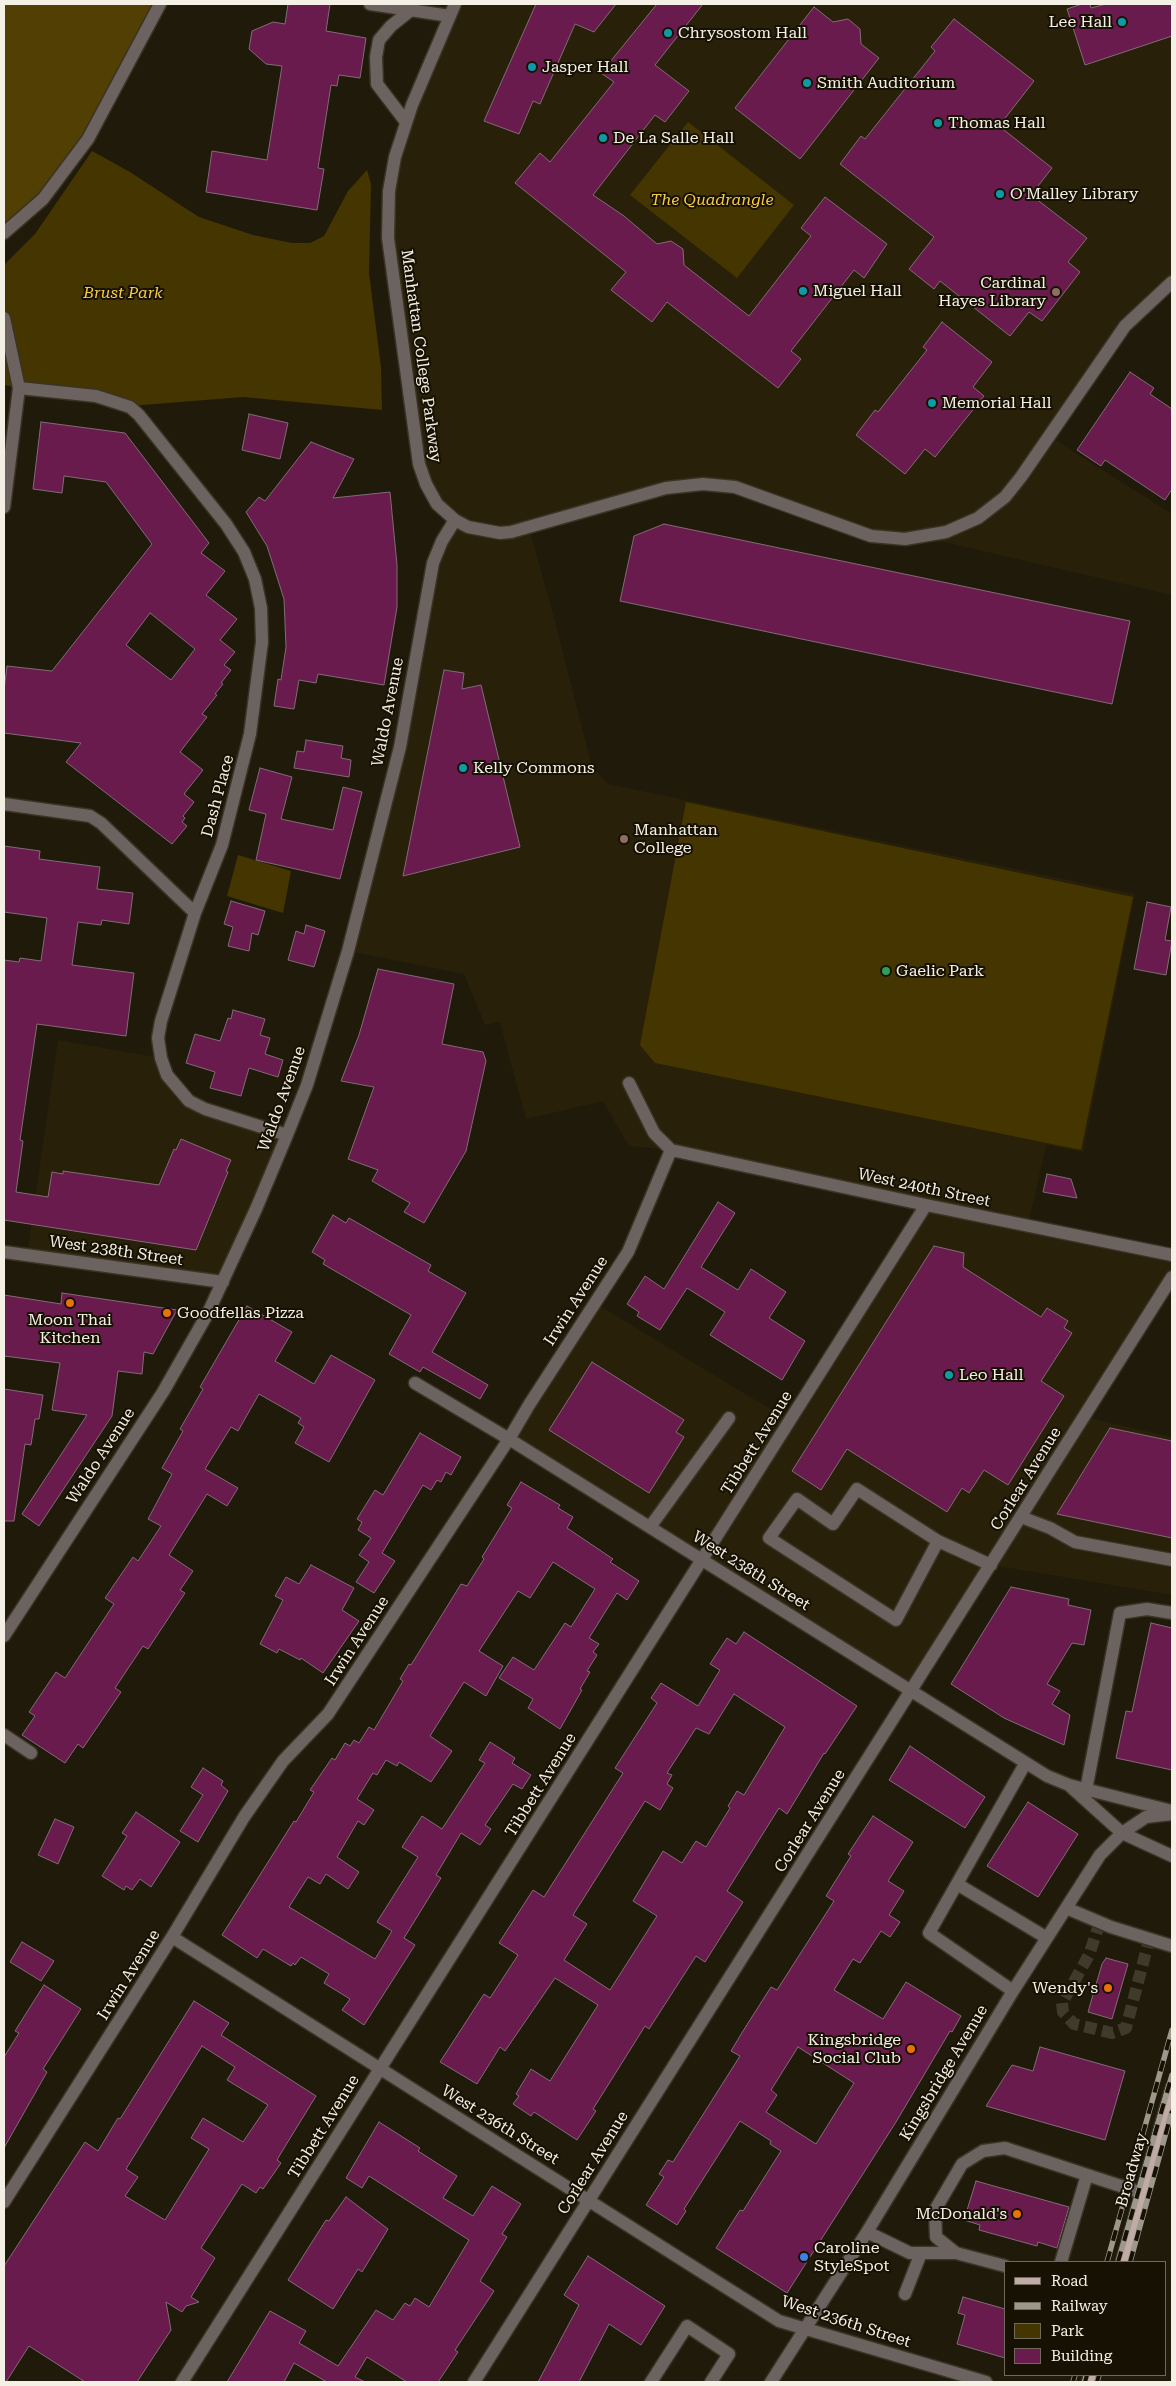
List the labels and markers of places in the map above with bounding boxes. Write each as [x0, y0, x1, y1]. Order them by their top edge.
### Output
place label: Lee Hall [1049, 12, 1112, 32]
marker: Lee Hall [1116, 16, 1128, 28]
place label: Chrysostom Hall [678, 23, 807, 43]
marker: Chrysostom Hall [662, 27, 674, 39]
place label: Jasper Hall [542, 57, 628, 77]
marker: Jasper Hall [526, 61, 538, 73]
place label: Smith Auditorium [817, 73, 955, 93]
marker: Smith Auditorium [801, 77, 813, 89]
place label: Thomas Hall [948, 113, 1046, 133]
marker: Thomas Hall [932, 117, 944, 129]
place label: De La Salle Hall [613, 128, 734, 148]
marker: De La Salle Hall [597, 132, 609, 144]
place label: O'Malley Library [1010, 184, 1138, 204]
marker: O'Malley Library [994, 188, 1006, 200]
place label: Cardinal Hayes Library [938, 273, 1046, 311]
place label: Miguel Hall [813, 281, 902, 301]
marker: Miguel Hall [797, 285, 809, 297]
marker: Cardinal Hayes Library [1050, 286, 1062, 298]
place label: Memorial Hall [942, 393, 1051, 413]
marker: Memorial Hall [926, 397, 938, 409]
place label: Kelly Commons [473, 758, 595, 778]
marker: Kelly Commons [457, 762, 469, 774]
place label: Manhattan College [634, 820, 718, 858]
marker: Manhattan College [618, 833, 630, 845]
place label: Gaelic Park [896, 961, 984, 981]
marker: Gaelic Park [880, 965, 892, 977]
marker: Moon Thai Kitchen [64, 1297, 76, 1309]
place label: Goodfellas Pizza [177, 1303, 304, 1323]
marker: Goodfellas Pizza [161, 1307, 173, 1319]
place label: Moon Thai Kitchen [28, 1310, 112, 1348]
place label: Leo Hall [959, 1365, 1023, 1385]
marker: Leo Hall [943, 1369, 955, 1381]
place label: Wendy's [1032, 1978, 1098, 1998]
marker: Wendy's [1102, 1982, 1114, 1994]
place label: Kingsbridge Social Club [808, 2030, 901, 2068]
marker: Kingsbridge Social Club [905, 2043, 917, 2055]
place label: McDonald's [916, 2204, 1007, 2224]
marker: McDonald's [1011, 2208, 1023, 2220]
place label: Caroline StyleSpot [814, 2238, 890, 2276]
marker: Caroline StyleSpot [798, 2251, 810, 2263]

